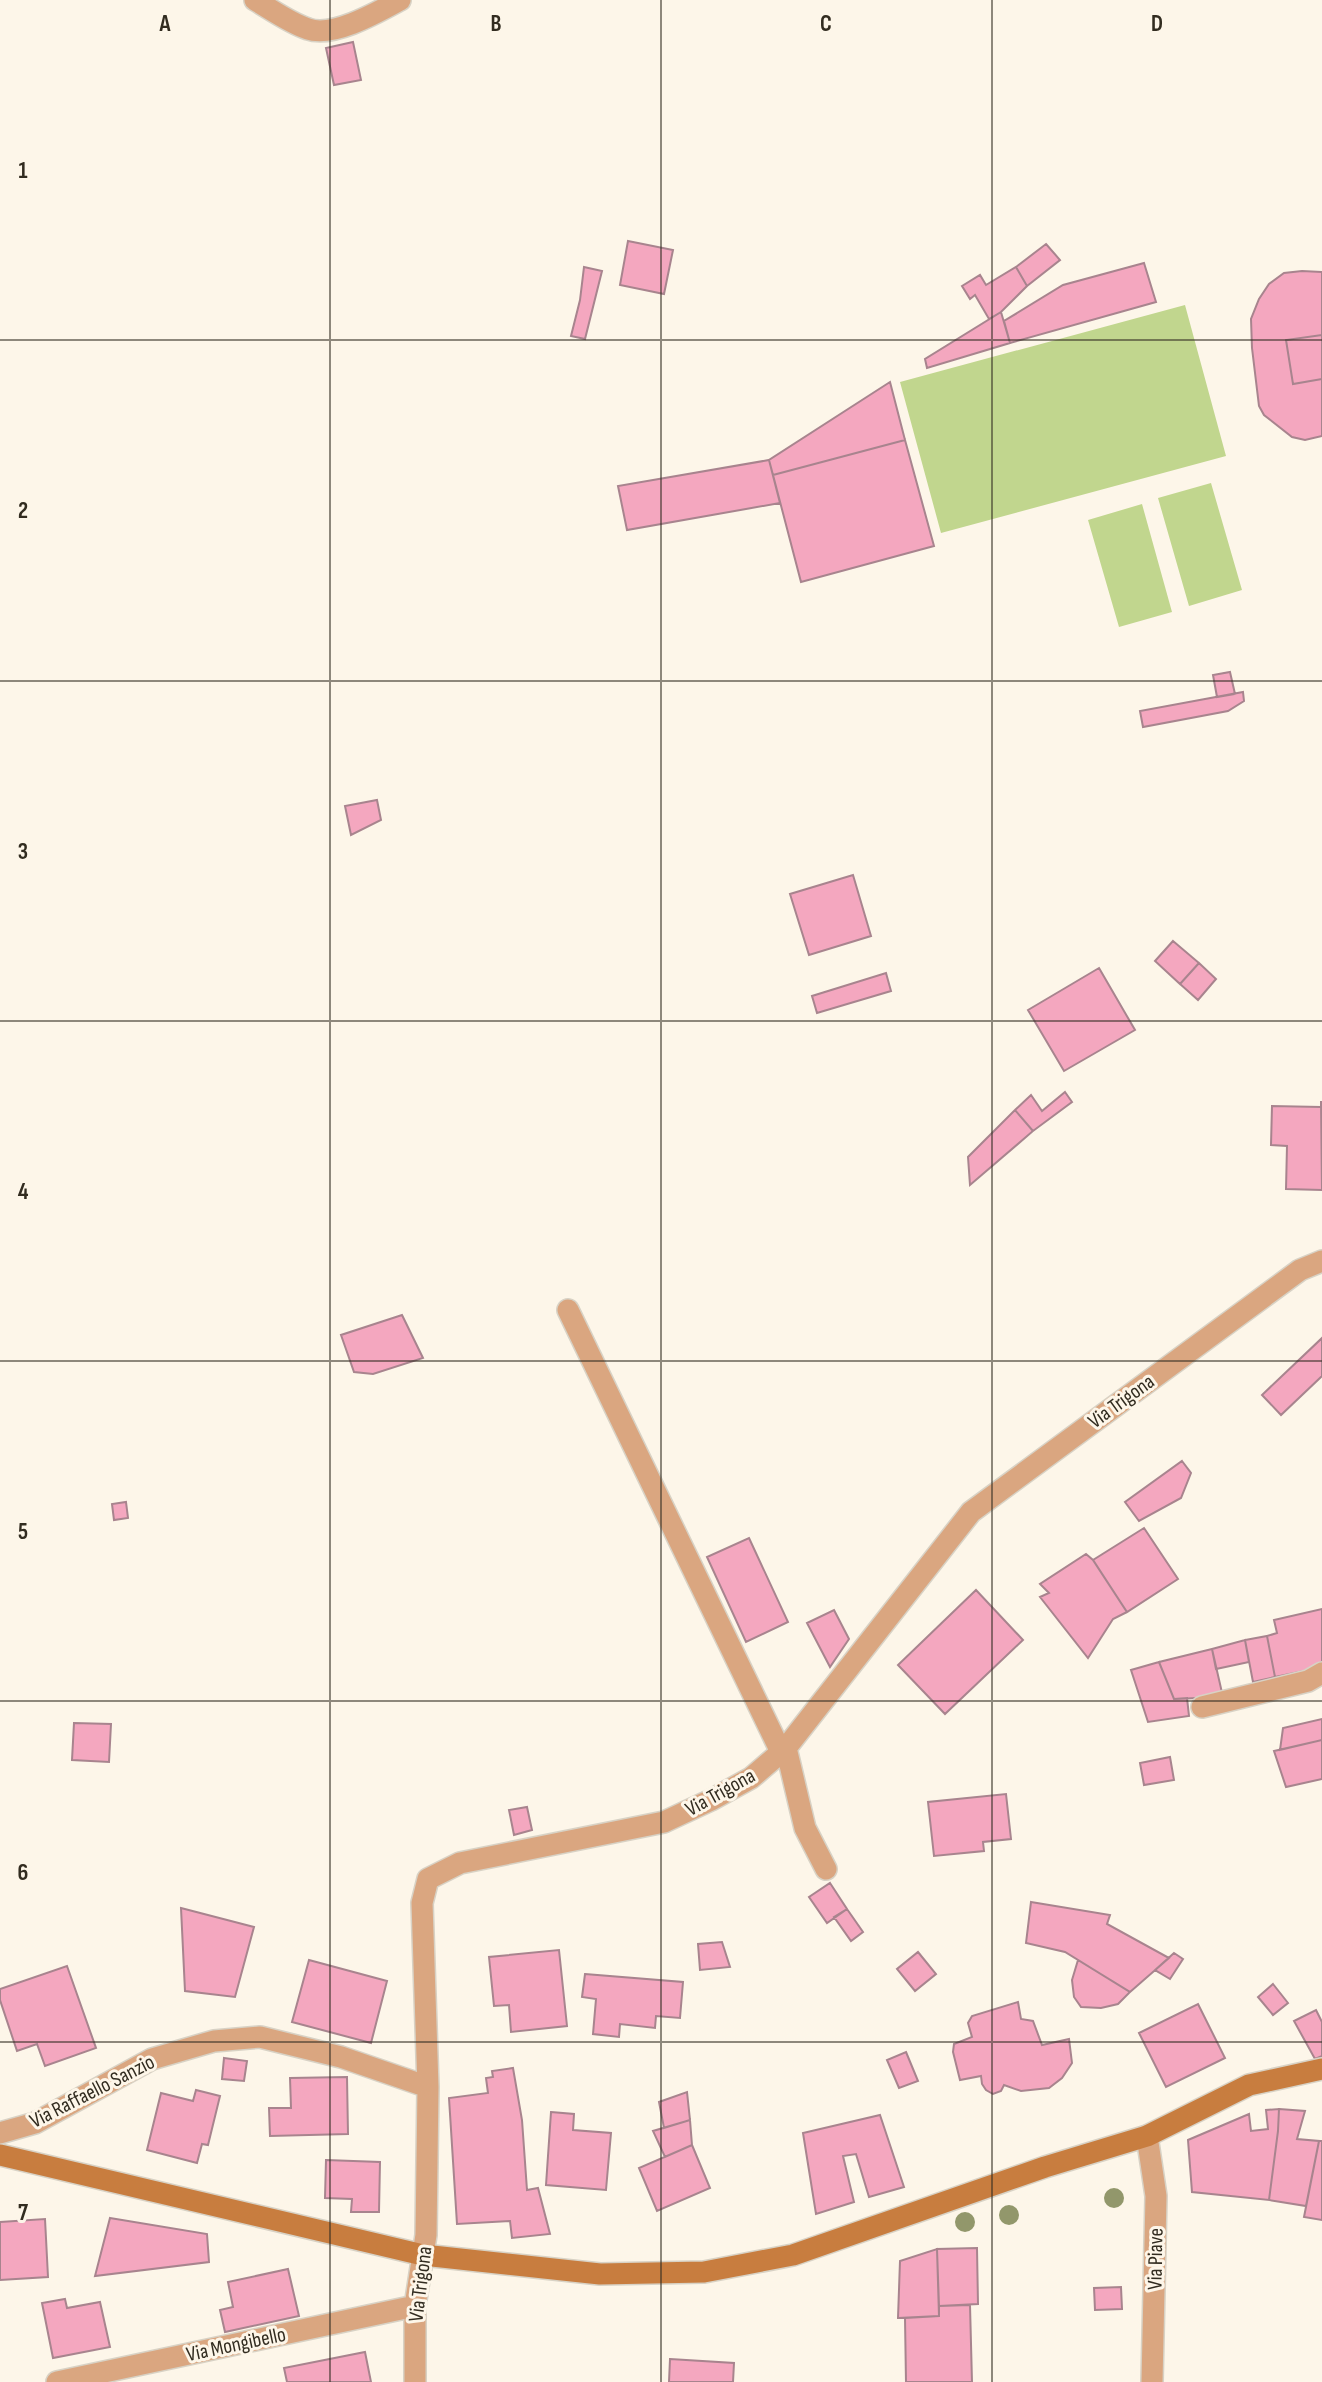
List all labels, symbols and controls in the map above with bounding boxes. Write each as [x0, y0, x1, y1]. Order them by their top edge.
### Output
text: A [159, 10, 172, 38]
text: B [491, 10, 502, 38]
text: C [820, 10, 832, 38]
text: D [1151, 10, 1163, 38]
text: 1 [18, 157, 28, 185]
text: 2 [18, 497, 28, 525]
text: 3 [18, 838, 28, 866]
text: 4 [18, 1178, 29, 1206]
street label: Via Trigona [1083, 1369, 1159, 1434]
text: 5 [18, 1518, 28, 1546]
street label: Via Trigona [681, 1763, 759, 1822]
text: 6 [18, 1859, 28, 1887]
street label: Via Raffaello Sanzio [26, 2049, 159, 2134]
text: 7 [18, 2199, 28, 2227]
street label: Via Piave [1142, 2228, 1169, 2290]
street label: Via Trigona [403, 2245, 438, 2323]
street label: Via Mongibello [184, 2322, 288, 2367]

